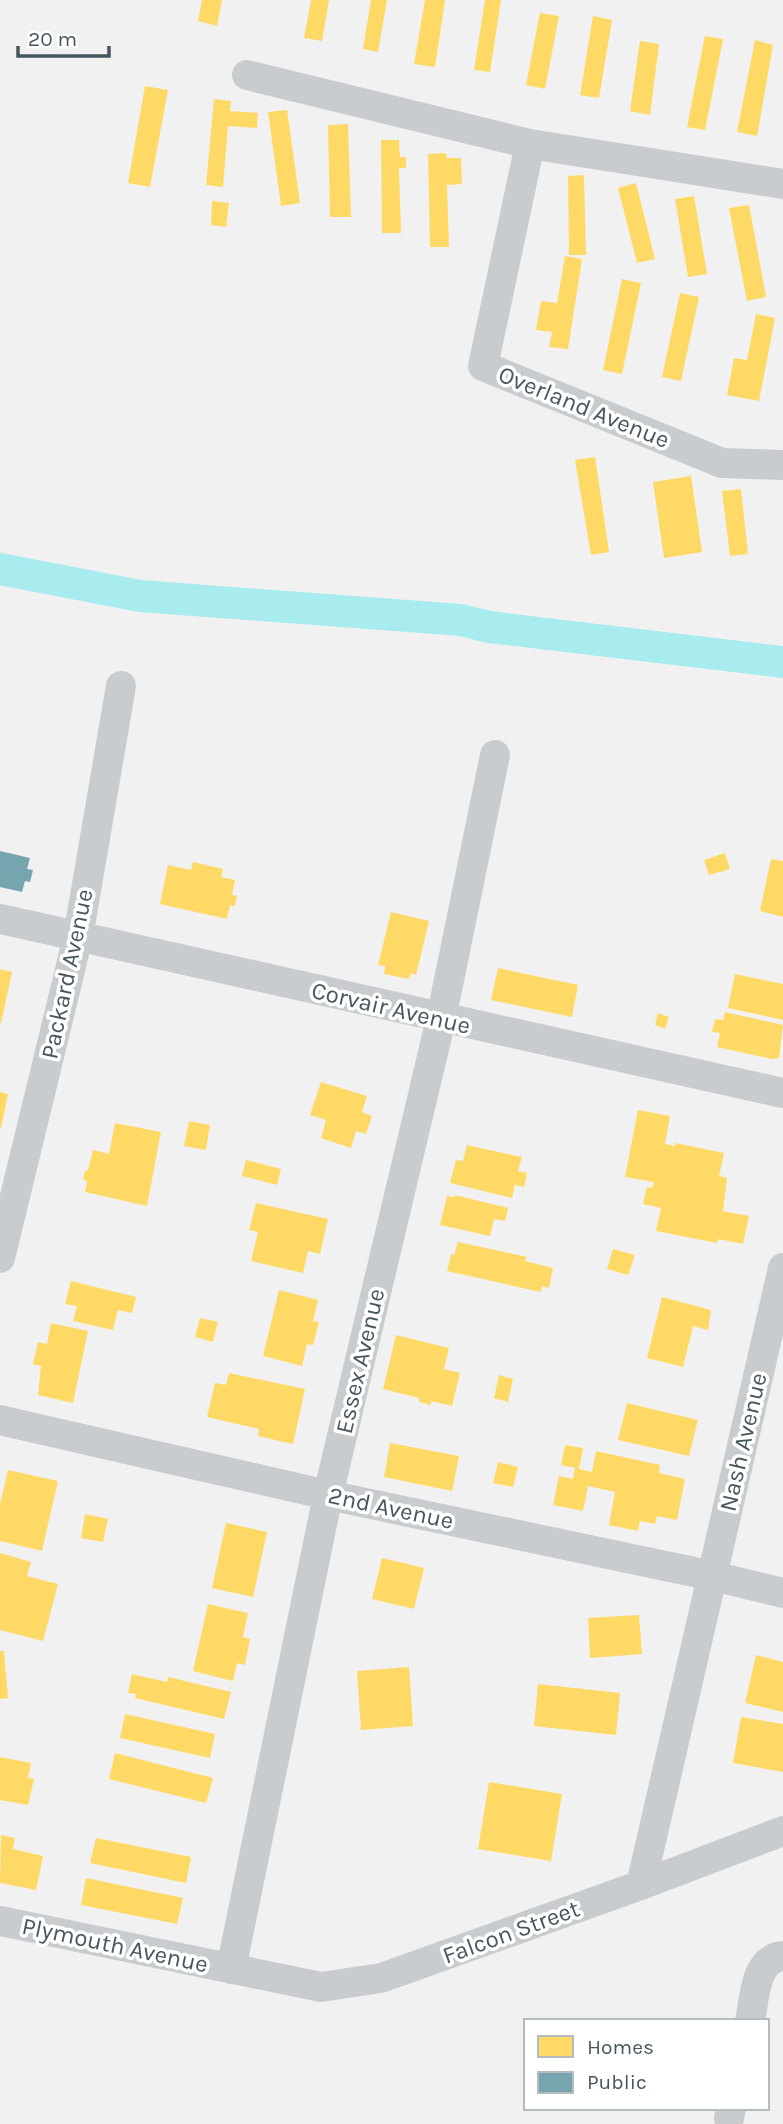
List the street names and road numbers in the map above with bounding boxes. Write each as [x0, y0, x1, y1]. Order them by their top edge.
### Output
street label: Overland Avenue [494, 360, 674, 454]
street label: Packard Avenue [35, 886, 99, 1062]
street label: Corvair Avenue [309, 976, 473, 1040]
street label: Essex Avenue [330, 1286, 390, 1436]
street label: Nash Avenue [713, 1370, 773, 1514]
street label: 2nd Avenue [326, 1481, 456, 1535]
street label: Falcon Street [439, 1894, 583, 1970]
street label: Plymouth Avenue [19, 1912, 211, 1978]

